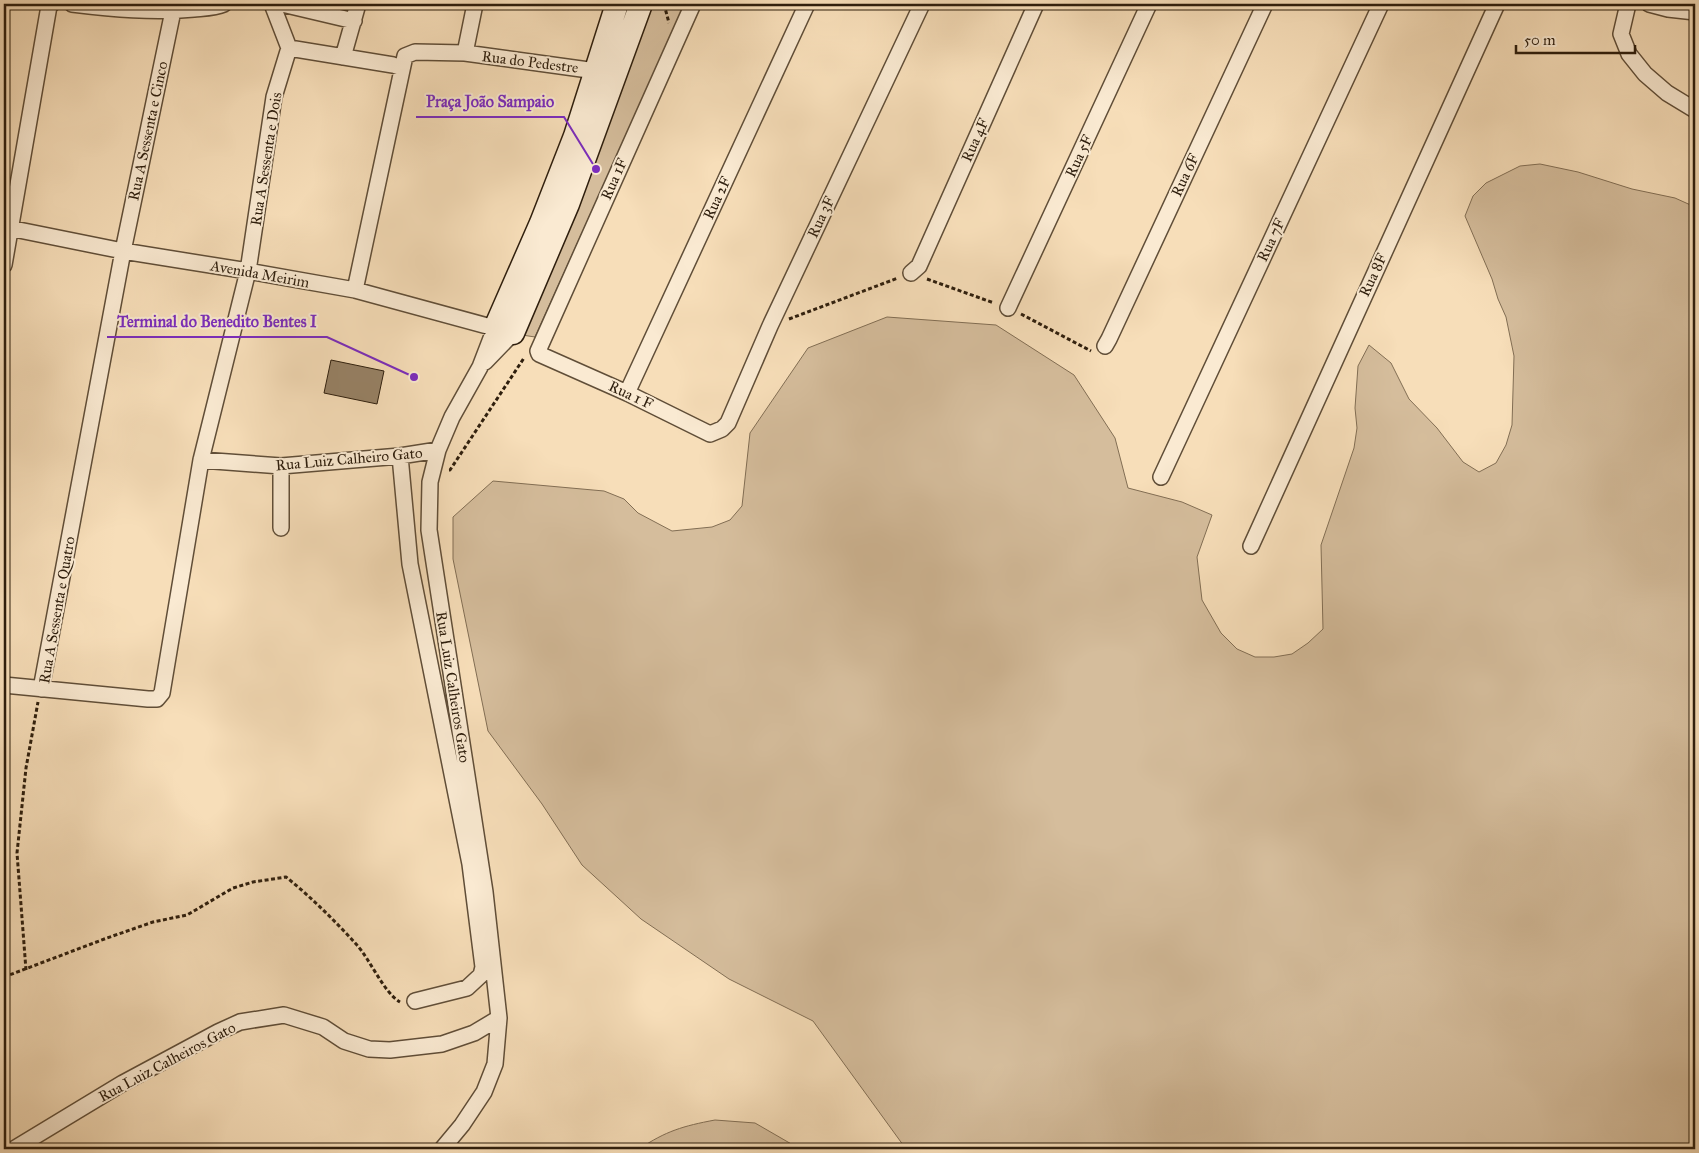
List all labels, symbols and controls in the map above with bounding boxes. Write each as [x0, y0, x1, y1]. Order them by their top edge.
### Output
scale bar [1516, 22, 1635, 54]
text: 50 m [1524, 31, 1556, 49]
street label: Rua do Pedestre [481, 47, 579, 77]
street label: Rua A Sessenta e Cinco [124, 59, 172, 202]
callout: Praça João Sampaio [416, 86, 564, 117]
street label: Rua A Sessenta e Dois [247, 91, 285, 227]
text: Praça João Sampaio [426, 92, 554, 112]
street label: Rua 4F [957, 115, 993, 165]
street label: Rua 5F [1061, 132, 1097, 180]
street label: Rua 6F [1167, 150, 1203, 199]
street label: Rua 1F [597, 155, 631, 203]
street label: Rua 2F [699, 174, 735, 222]
street label: Rua 3F [804, 193, 838, 241]
street label: Rua 7F [1253, 215, 1289, 265]
street label: Rua 8F [1355, 250, 1391, 300]
street label: Avenida Meirim [208, 256, 311, 292]
callout: Terminal do Benedito Bentes I [107, 306, 327, 337]
text: Terminal do Benedito Bentes I [116, 312, 317, 331]
street label: Rua 1 F [606, 377, 656, 413]
street label: Rua Luiz Calheiro Gato [275, 444, 424, 474]
street label: Rua A Sessenta e Quatro [35, 535, 79, 685]
street label: Rua Luiz Calheiros Gato [432, 610, 474, 764]
street label: Rua Luiz Calheiros Gato [95, 1018, 239, 1106]

